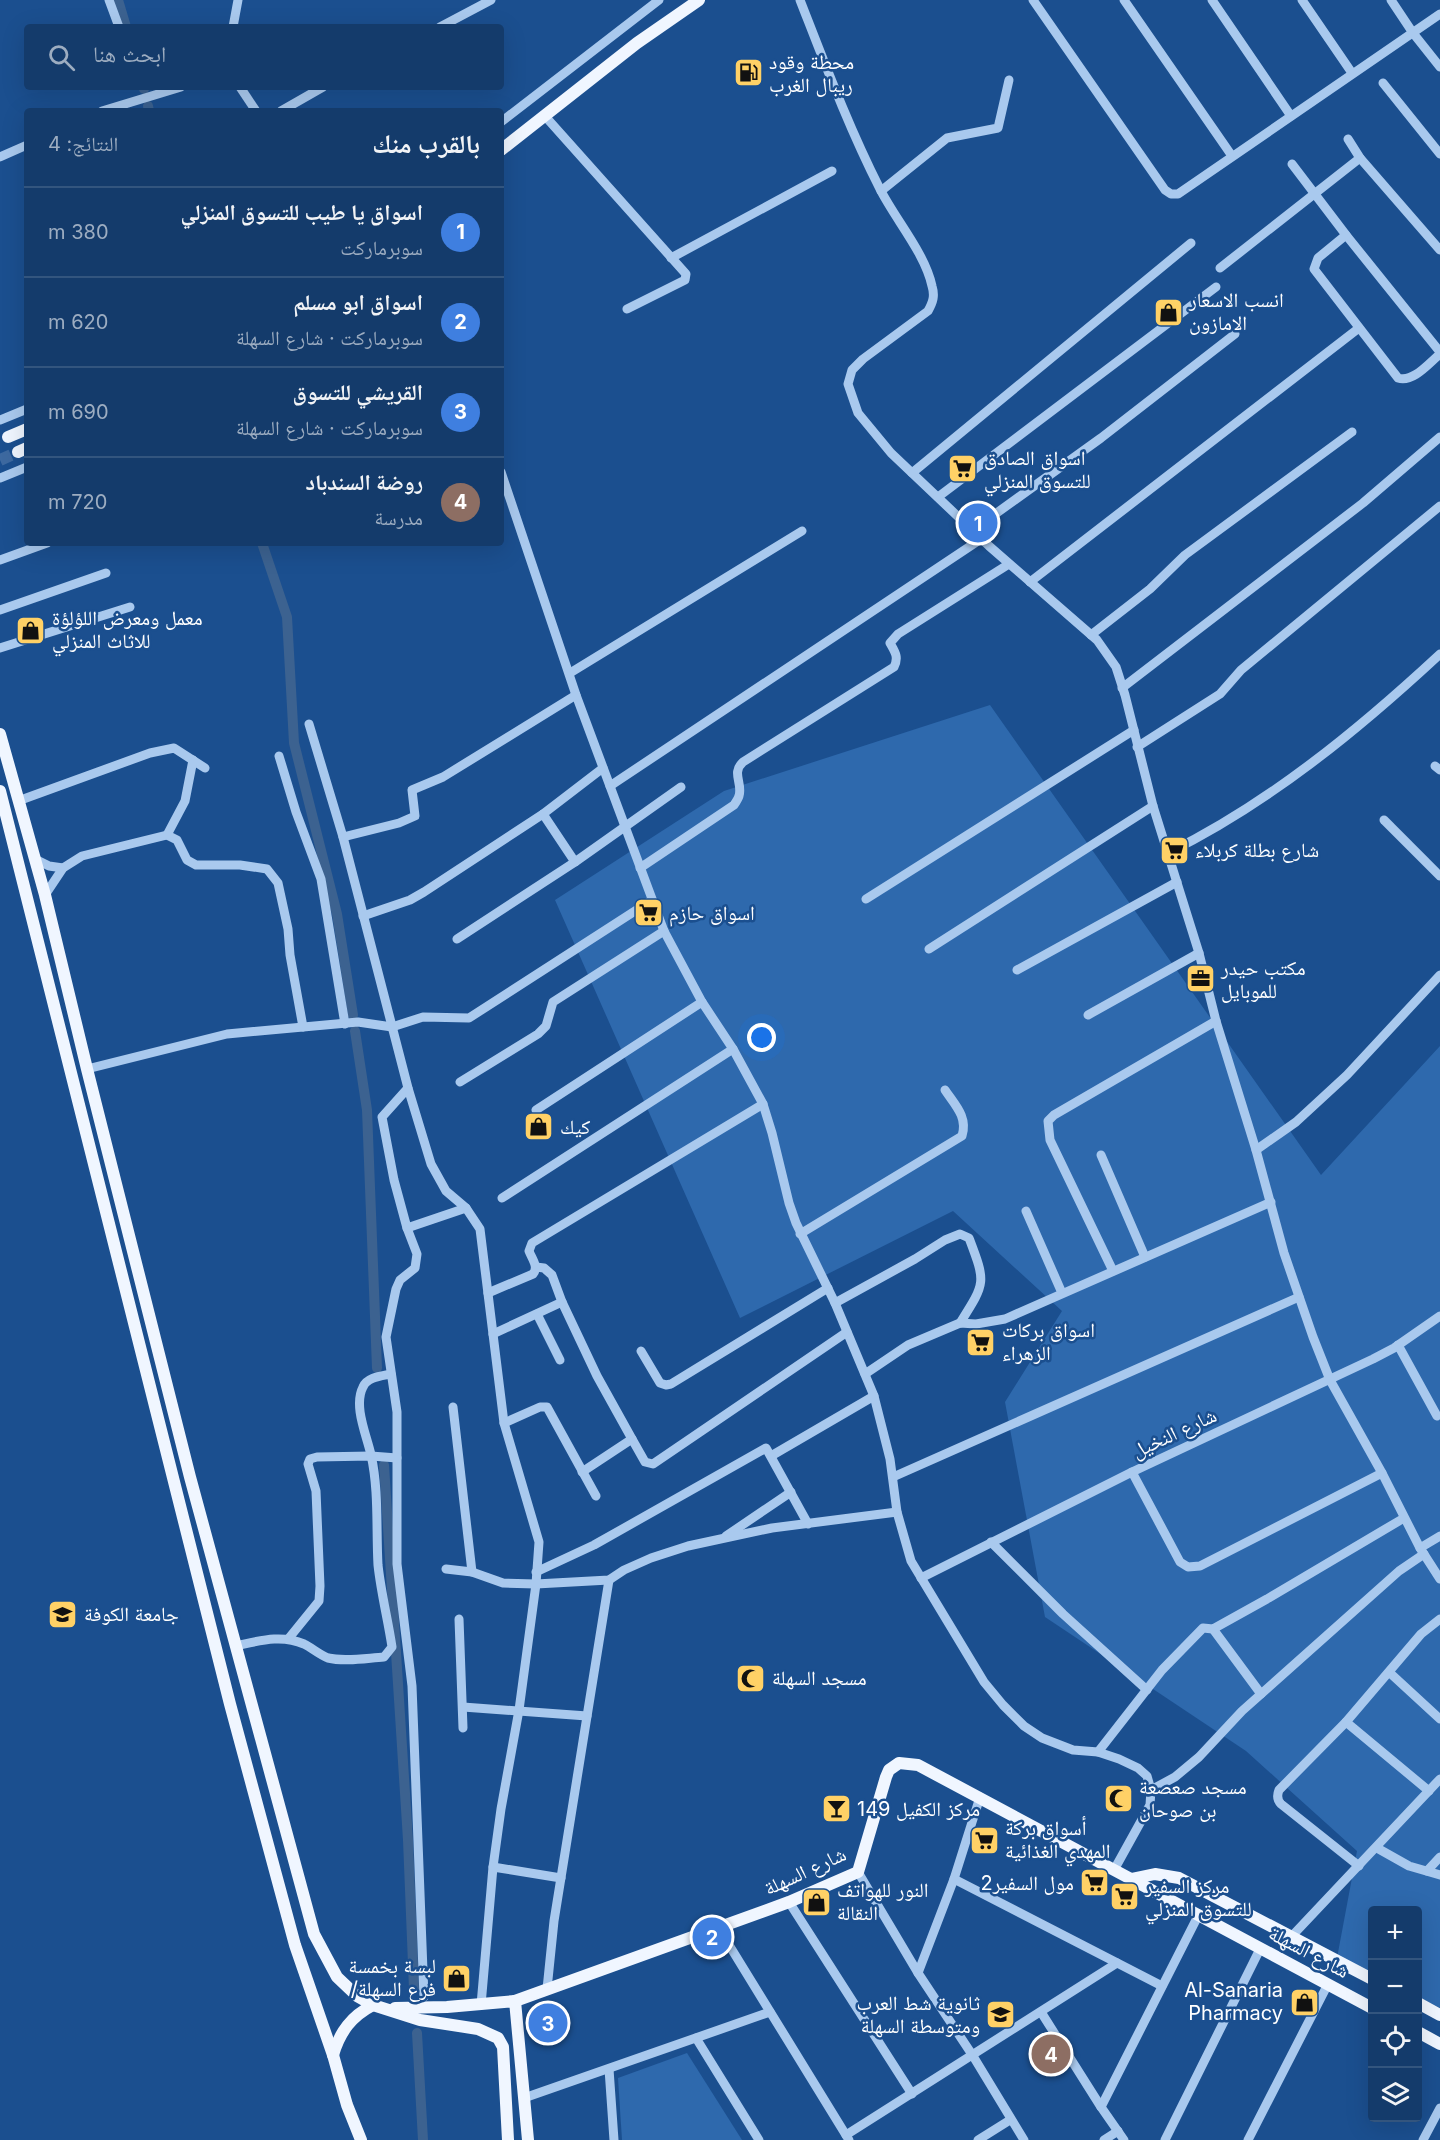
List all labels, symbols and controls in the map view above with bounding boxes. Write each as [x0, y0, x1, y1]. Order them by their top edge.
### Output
search box [24, 24, 504, 90]
icon: search [45, 41, 78, 74]
text: ابحث هنا [93, 41, 166, 67]
place label: محطة وقود ريبال الغرب [769, 50, 854, 97]
fuel station icon: محطة وقود ريبال الغرب [732, 57, 764, 89]
text: بالقرب منك [372, 128, 480, 159]
text: النتائج: 4 [48, 132, 118, 156]
text: اسواق يا طيب للتسوق المنزلي [180, 199, 423, 225]
text: 380 m [48, 220, 109, 244]
text: 1 [456, 220, 465, 244]
text: سوبرماركت [340, 236, 423, 260]
place label: انسب الاسعار الامازون [1188, 288, 1284, 335]
text: اسواق ابو مسلم [293, 289, 423, 315]
shop icon: انسب الاسعار الامازون [1152, 296, 1184, 328]
text: 620 m [48, 310, 108, 334]
text: 2 [454, 310, 467, 334]
text: سوبرماركت · شارع السهلة [236, 326, 423, 350]
text: القريشي للتسوق [292, 379, 423, 405]
text: 690 m [48, 400, 109, 424]
text: 3 [454, 400, 467, 424]
text: سوبرماركت · شارع السهلة [236, 416, 423, 440]
place label: اسواق الصادق للتسوق المنزلي [984, 446, 1091, 497]
supermarket icon: اسواق الصادق للتسوق المنزلي [947, 453, 979, 485]
text: روضة السندباد [305, 469, 423, 495]
text: 720 m [48, 490, 107, 514]
text: 4 [454, 490, 467, 514]
pin: 1 [958, 500, 998, 546]
text: مدرسة [374, 506, 423, 530]
place label: معمل ومعرض اللؤلؤة للاثاث المنزلي [52, 606, 203, 657]
shop icon: معمل ومعرض اللؤلؤة للاثاث المنزلي [15, 614, 47, 646]
supermarket icon: شارع بطلة كربلاء [1158, 834, 1190, 866]
place label: شارع بطلة كربلاء [1195, 838, 1319, 863]
supermarket icon: اسواق حازم [632, 897, 664, 929]
place label: اسواق حازم [669, 901, 755, 927]
place label: مكتب حيدر للموبايل [1220, 956, 1306, 1003]
office icon: مكتب حيدر للموبايل [1184, 963, 1216, 995]
your location [747, 1023, 776, 1052]
shop icon: كيك [523, 1111, 555, 1143]
place label: كيك [560, 1115, 590, 1139]
place label: اسواق بركات الزهراء [1002, 1318, 1095, 1365]
supermarket icon: اسواق بركات الزهراء [965, 1326, 997, 1358]
street label: شارع النخيل [1128, 1403, 1221, 1464]
school or university icon: جامعة الكوفة [47, 1598, 79, 1630]
place label: جامعة الكوفة [84, 1602, 179, 1626]
mosque icon: مسجد السهلة [735, 1662, 767, 1694]
place label: مسجد السهلة [772, 1666, 867, 1690]
place label: مسجد صعصعة بن صوحان [1139, 1775, 1247, 1822]
mosque icon: مسجد صعصعة بن صوحان [1102, 1783, 1134, 1815]
bar icon: مركز الكفيل 149 [820, 1793, 852, 1825]
place label: مركز الكفيل 149 [857, 1797, 980, 1821]
place label: أسواق بركة المهدي الغذائية [1005, 1816, 1111, 1867]
supermarket icon: أسواق بركة المهدي الغذائية [968, 1824, 1000, 1856]
street label: شارع السهلة [760, 1842, 850, 1901]
supermarket icon: مول السفير2 [1079, 1867, 1111, 1899]
place label: مول السفير2 [981, 1871, 1074, 1895]
place label: مركز السفير للتسوق المنزلي [1144, 1874, 1252, 1925]
place label: النور للهواتف النقالة [837, 1878, 929, 1925]
supermarket icon: مركز السفير للتسوق المنزلي [1108, 1881, 1140, 1913]
shop icon: النور للهواتف النقالة [800, 1886, 832, 1918]
map controls [1368, 1906, 1422, 2122]
button: + [1368, 1906, 1422, 1960]
pin: 2 [692, 1914, 732, 1960]
street label: شارع السهلة [1264, 1921, 1353, 1984]
place label: لبسة بخمسة /فرع السهلة [349, 1954, 436, 2002]
button: − [1368, 1960, 1422, 2014]
shop icon: لبسة بخمسة /فرع السهلة [441, 1962, 473, 1994]
place label: Al-Sanaria Pharmacy [1184, 1978, 1283, 2025]
shop icon: Al-Sanaria Pharmacy [1288, 1986, 1320, 2018]
place label: ثانوية شط العرب ومتوسطة السهلة [857, 1991, 980, 2038]
school or university icon: ثانوية شط العرب ومتوسطة السهلة [985, 1999, 1017, 2031]
pin: 3 [528, 2000, 568, 2046]
button: locate [1368, 2014, 1422, 2068]
pin: 4 [1032, 2032, 1070, 2076]
button: layers [1368, 2068, 1422, 2122]

